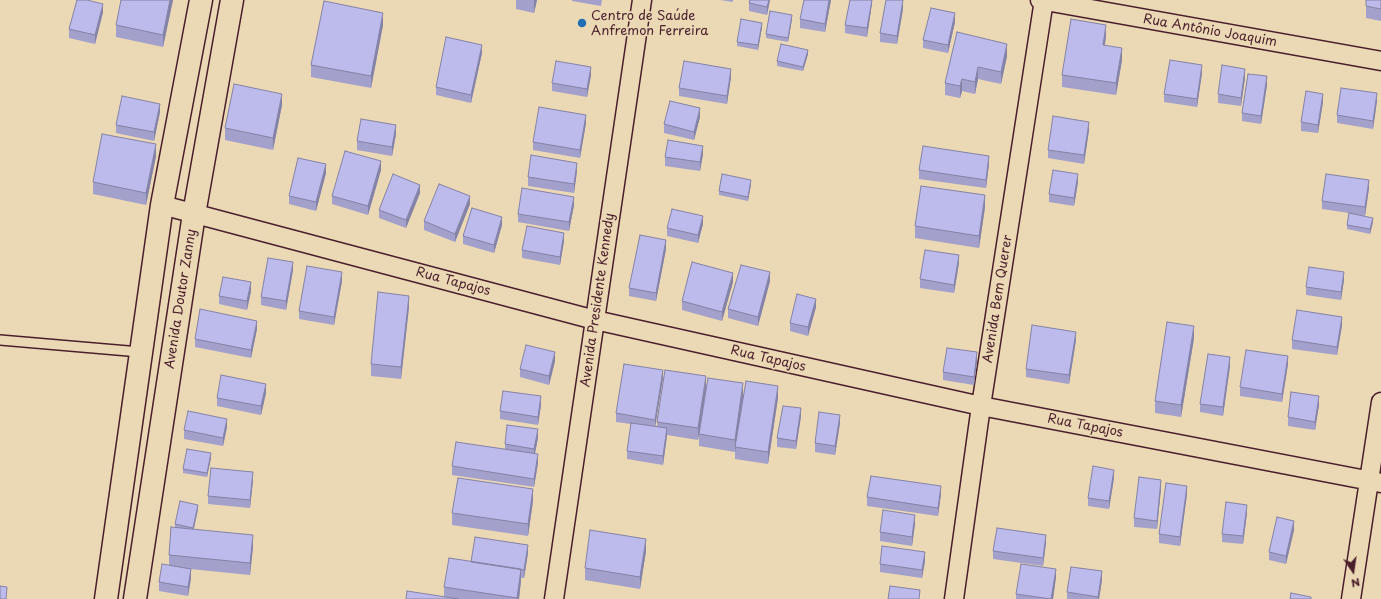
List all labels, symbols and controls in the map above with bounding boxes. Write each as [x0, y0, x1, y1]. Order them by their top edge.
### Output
place label: Centro de Saúde Anfremon Ferreira [591, 8, 709, 39]
street label: Rua Antônio Joaquim [1142, 12, 1278, 50]
marker: Centro de Saúde Anfremon Ferreira [576, 17, 588, 29]
street label: Avenida Presidente Kennedy [578, 212, 618, 388]
street label: Avenida Doutor Zanny [162, 228, 200, 370]
street label: Avenida Bem Querer [980, 234, 1016, 364]
street label: Rua Tapajos [414, 265, 492, 299]
street label: Rua Tapajos [729, 343, 807, 375]
street label: Rua Tapajos [1046, 411, 1124, 441]
north arrow [1333, 551, 1373, 591]
text: N [1350, 574, 1362, 592]

